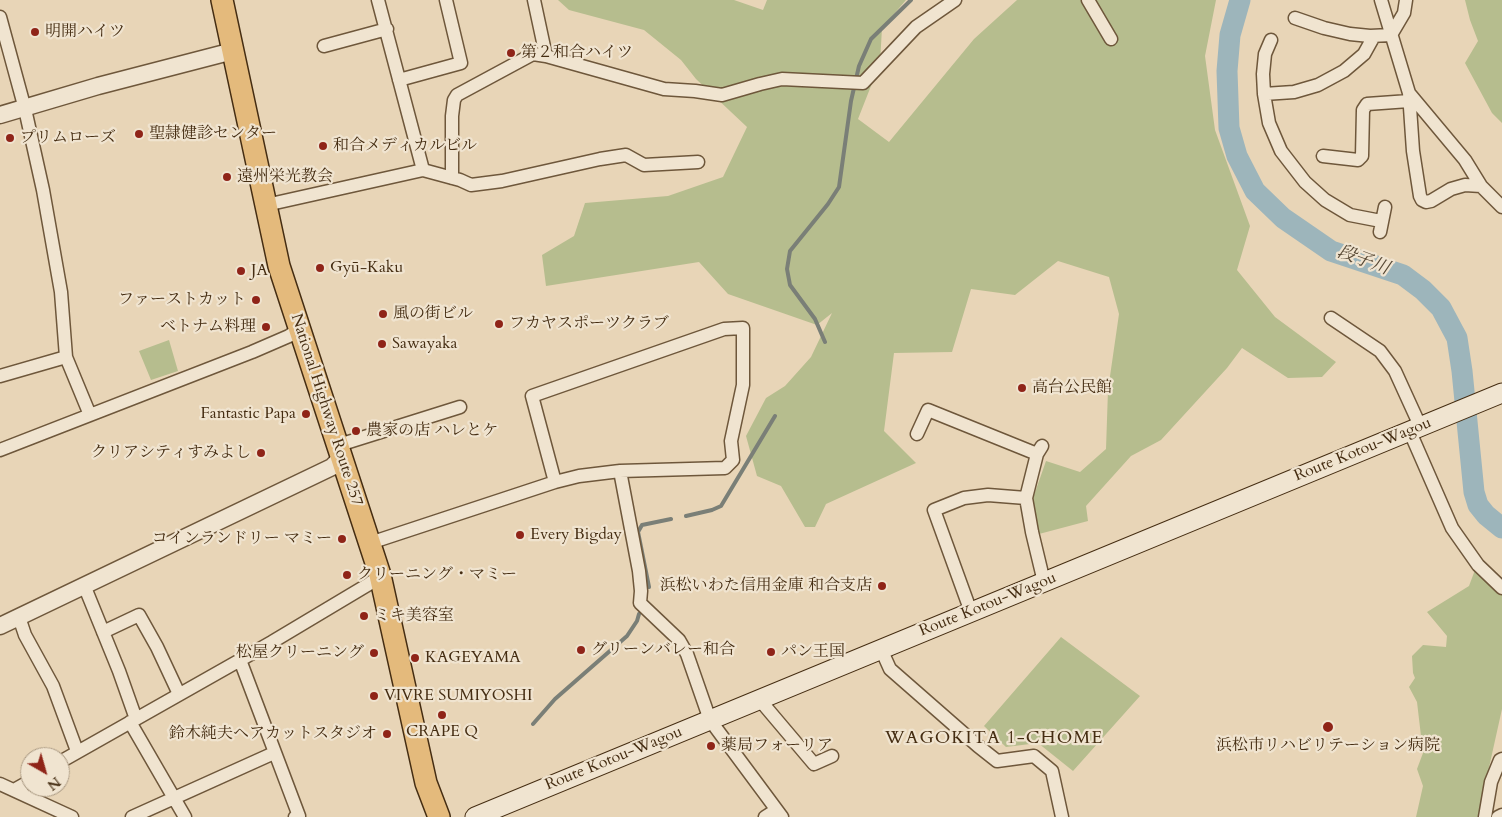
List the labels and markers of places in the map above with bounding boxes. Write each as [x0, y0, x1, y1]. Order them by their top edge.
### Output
place label: 明開ハイツ [45, 22, 125, 42]
marker: 明開ハイツ [29, 26, 41, 38]
place label: 第２和合ハイツ [521, 43, 633, 63]
marker: 第２和合ハイツ [505, 47, 517, 59]
place label: 聖隷健診センター [149, 124, 277, 144]
place label: プリムローズ [20, 128, 116, 148]
marker: 聖隷健診センター [133, 128, 145, 140]
marker: プリムローズ [4, 132, 16, 144]
place label: 和合メディカルビル [333, 136, 477, 156]
marker: 和合メディカルビル [317, 140, 329, 152]
place label: 遠州栄光教会 [237, 167, 333, 187]
marker: 遠州栄光教会 [221, 171, 233, 183]
place label: Gyū-Kaku [330, 258, 403, 278]
place label: JA [251, 261, 268, 281]
marker: Gyū-Kaku [314, 262, 326, 274]
marker: JA [235, 265, 247, 277]
place label: ファーストカット [118, 290, 246, 310]
marker: ファーストカット [250, 294, 262, 306]
place label: 風の街ビル [393, 304, 473, 324]
marker: 風の街ビル [377, 308, 389, 320]
place label: フカヤスポーツクラブ [509, 314, 669, 334]
place label: ベトナム料理 [160, 317, 256, 337]
marker: フカヤスポーツクラブ [493, 318, 505, 330]
marker: ベトナム料理 [260, 321, 272, 333]
place label: Sawayaka [392, 334, 458, 354]
marker: Sawayaka [376, 338, 388, 350]
place label: 高台公民館 [1032, 378, 1112, 398]
marker: 高台公民館 [1016, 382, 1028, 394]
place label: Fantastic Papa [201, 404, 296, 424]
marker: Fantastic Papa [300, 408, 312, 420]
place label: 農家の店 ハレとケ [366, 421, 498, 441]
marker: 農家の店 ハレとケ [350, 425, 362, 437]
place label: クリアシティすみよし [91, 443, 251, 463]
marker: クリアシティすみよし [255, 447, 267, 459]
place label: Every Bigday [530, 525, 622, 545]
place label: コインランドリー マミー [152, 529, 332, 549]
marker: Every Bigday [514, 529, 526, 541]
marker: コインランドリー マミー [336, 533, 348, 545]
place label: クリーニング・マミー [357, 565, 517, 585]
marker: クリーニング・マミー [341, 569, 353, 581]
place label: 浜松いわた信用金庫 和合支店 [660, 576, 872, 596]
marker: 浜松いわた信用金庫 和合支店 [876, 580, 888, 592]
place label: ミキ美容室 [374, 606, 454, 626]
marker: ミキ美容室 [358, 610, 370, 622]
place label: グリーンバレー和合 [591, 640, 735, 660]
place label: パン王国 [781, 642, 845, 662]
place label: 松屋クリーニング [236, 643, 364, 663]
marker: グリーンバレー和合 [575, 644, 587, 656]
marker: パン王国 [765, 646, 777, 658]
marker: 松屋クリーニング [368, 647, 380, 659]
place label: KAGEYAMA [425, 648, 521, 668]
marker: KAGEYAMA [409, 652, 421, 664]
place label: VIVRE SUMIYOSHI [384, 686, 532, 706]
marker: VIVRE SUMIYOSHI [368, 690, 380, 702]
marker: CRAPE Q [436, 709, 448, 721]
marker: 浜松市リハビリテーション病院 [1321, 720, 1335, 734]
place label: CRAPE Q [406, 722, 478, 742]
place label: 鈴木純夫ヘアカットスタジオ [169, 724, 377, 744]
marker: 鈴木純夫ヘアカットスタジオ [381, 728, 393, 740]
place label: 薬局フォーリア [721, 736, 833, 756]
place label: 浜松市リハビリテーション病院 [1216, 736, 1440, 756]
marker: 薬局フォーリア [705, 740, 717, 752]

